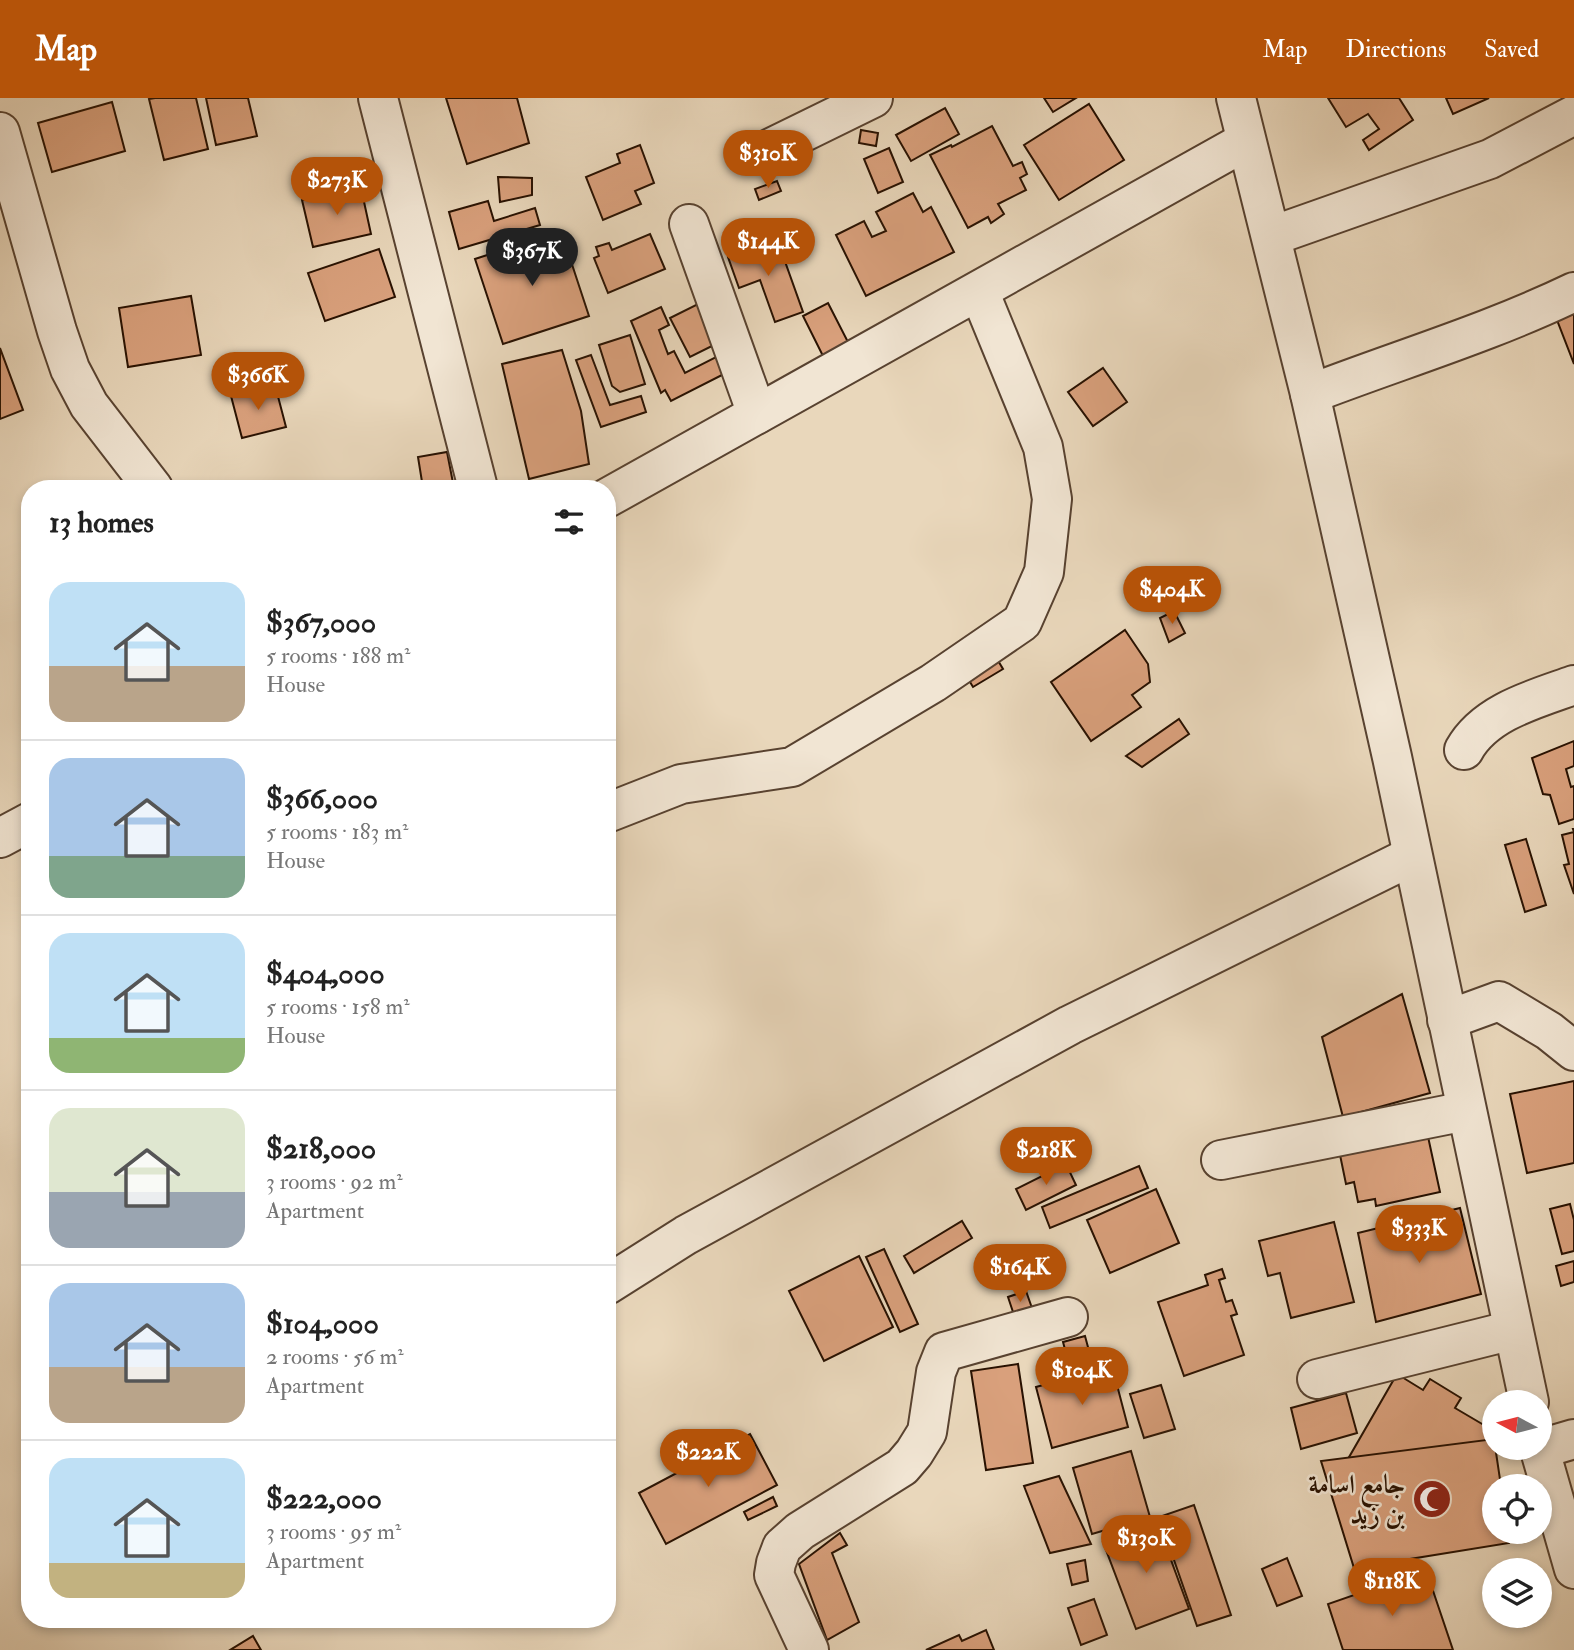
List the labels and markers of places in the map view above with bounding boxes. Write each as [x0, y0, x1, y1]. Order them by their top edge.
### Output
pin: $310K [719, 130, 817, 190]
pin: $273K [288, 158, 386, 217]
pin: $144K [719, 218, 817, 278]
pin: $367K [483, 228, 581, 288]
pin: $366K [209, 352, 307, 412]
pin: $404K [1123, 566, 1221, 626]
pin: $218K [997, 1128, 1095, 1187]
pin: $333K [1370, 1206, 1468, 1265]
pin: $164K [971, 1244, 1069, 1304]
pin: $104K [1033, 1348, 1131, 1407]
pin: $222K [659, 1430, 757, 1489]
place label: جامع اسامة بن زيد [1309, 1469, 1405, 1531]
mosque icon: جامع اسامة بن زيد [1411, 1478, 1453, 1520]
pin: $130K [1097, 1516, 1195, 1575]
pin: $118K [1343, 1558, 1441, 1618]

